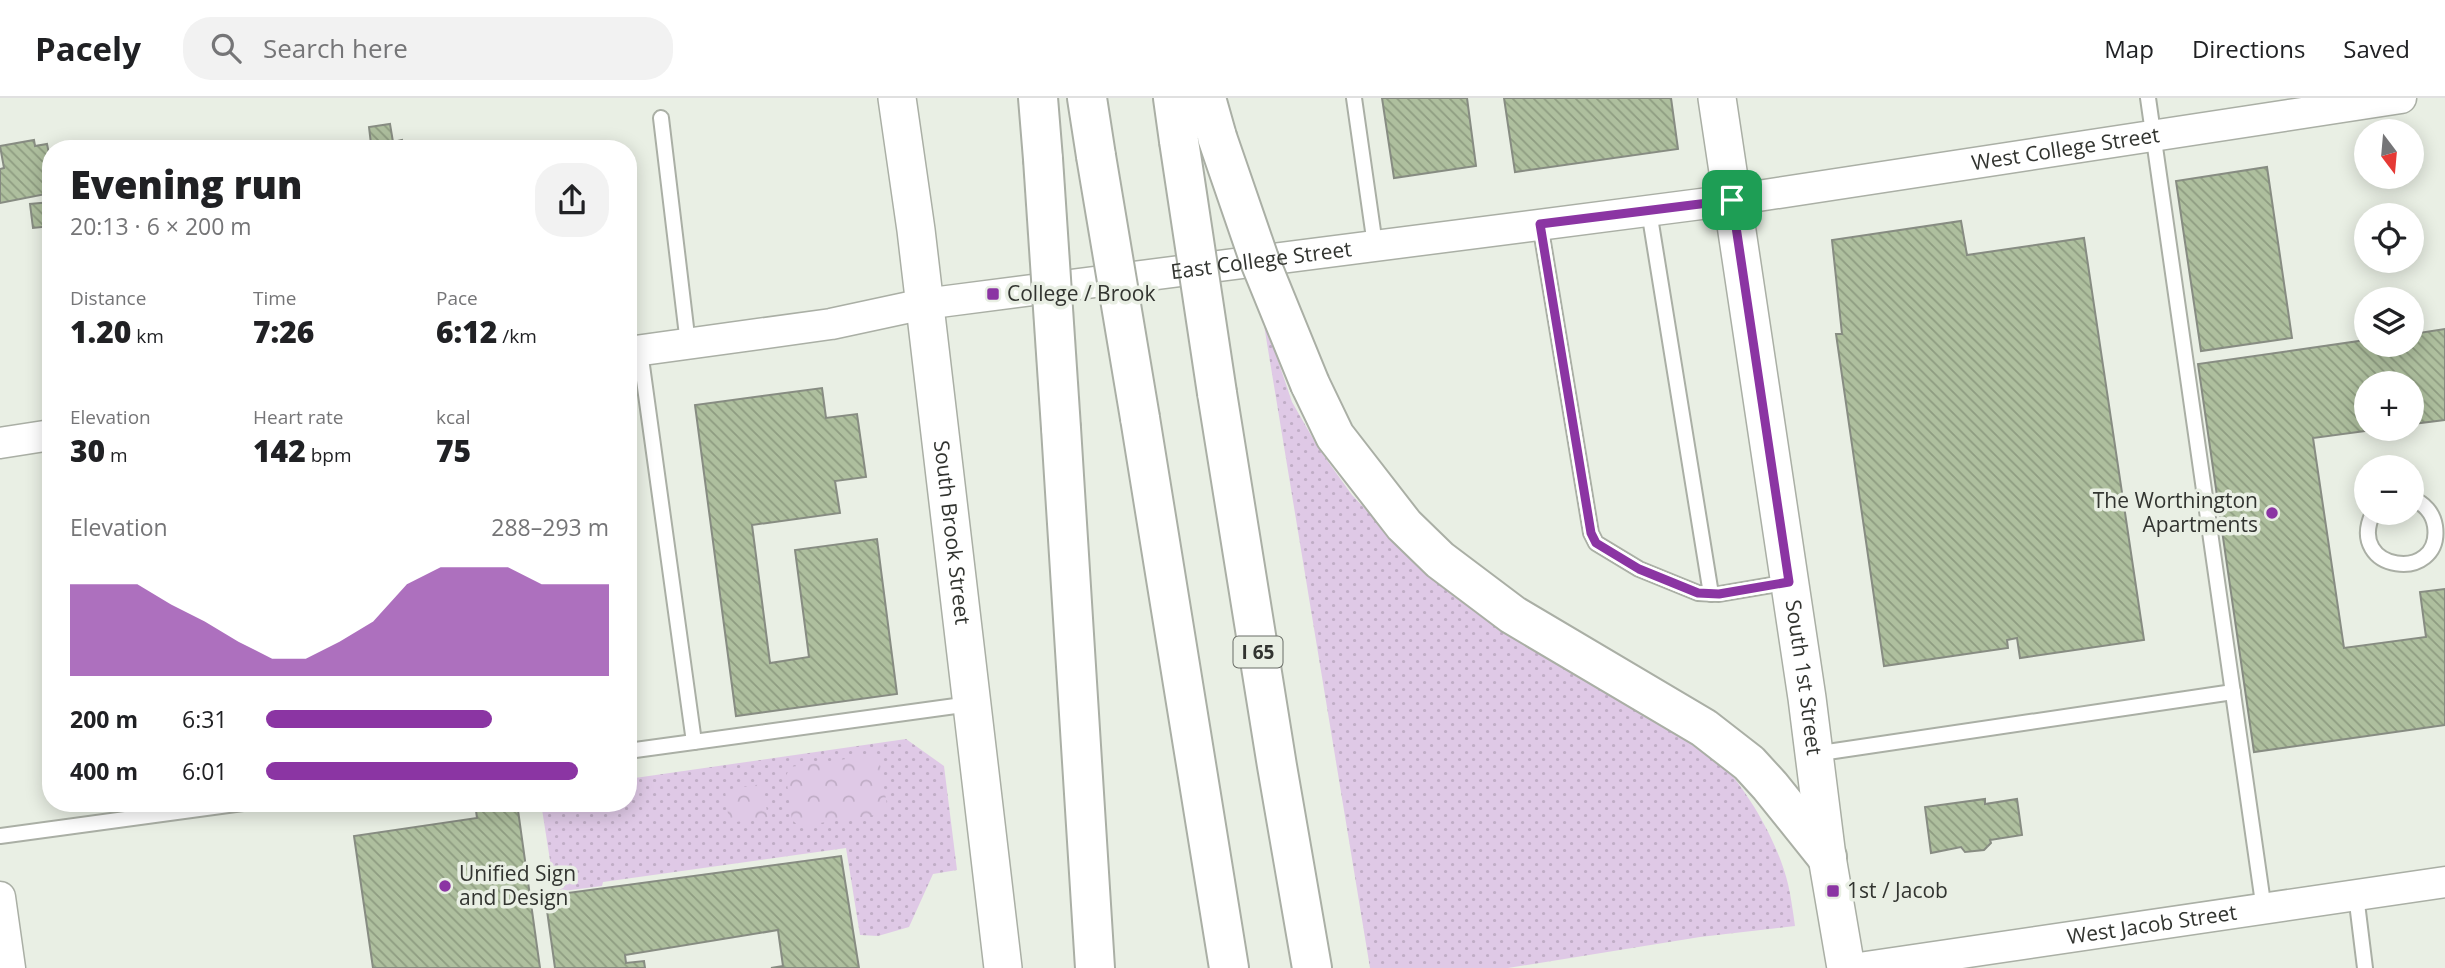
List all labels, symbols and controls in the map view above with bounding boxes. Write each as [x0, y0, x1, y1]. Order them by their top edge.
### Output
search box [183, 17, 673, 80]
text: Pacely [35, 26, 141, 71]
icon: search [207, 29, 245, 67]
text: Search here [263, 30, 408, 66]
text: Map [2104, 32, 2154, 65]
text: Directions [2192, 32, 2305, 65]
text: Saved [2343, 32, 2410, 65]
north arrow [2354, 119, 2424, 189]
map controls [2354, 119, 2424, 525]
street label: West College Street [1969, 120, 2161, 176]
text: Evening run [70, 158, 302, 210]
button: share [535, 163, 609, 237]
pin [1702, 170, 1762, 230]
icon: arrive [1713, 181, 1751, 219]
button: locate [2354, 203, 2424, 273]
text: 20:13 · 6 × 200 m [70, 210, 252, 242]
street label: East College Street [1169, 234, 1353, 285]
place label: College / Brook [1007, 279, 1156, 307]
text: Distance [70, 285, 146, 311]
text: Time [253, 285, 297, 311]
text: Pace [436, 285, 478, 311]
marker: College / Brook [985, 286, 1001, 302]
button: layers [2354, 287, 2424, 357]
text: 1.20 [70, 311, 131, 352]
text: 7:26 [253, 311, 314, 352]
text: 6:12 [436, 311, 497, 352]
text: km [131, 323, 164, 349]
text: /km [497, 323, 537, 349]
button: + [2354, 371, 2424, 441]
text: Elevation [70, 404, 151, 430]
text: Heart rate [253, 404, 343, 430]
text: kcal [436, 404, 470, 430]
text: 30 [70, 430, 105, 471]
text: 142 [253, 430, 306, 471]
text: 75 [436, 430, 471, 471]
street label: South Brook Street [928, 439, 977, 626]
text: m [105, 442, 128, 468]
text: bpm [306, 442, 352, 468]
button: − [2354, 455, 2424, 525]
place label: The Worthington Apartments [2093, 486, 2258, 538]
marker: The Worthington Apartments [2264, 505, 2280, 521]
text: Elevation [70, 511, 168, 543]
text: 288–293 m [491, 511, 609, 543]
street label: South 1st Street [1779, 598, 1829, 757]
road number: I 65 [1234, 636, 1282, 667]
text: 200 m [70, 703, 138, 735]
text: 6:31 [182, 703, 228, 735]
text: 400 m [70, 755, 138, 787]
text: 6:01 [182, 755, 228, 787]
place label: Unified Sign and Design [459, 859, 576, 911]
place label: 1st / Jacob [1847, 876, 1948, 904]
marker: Unified Sign and Design [437, 878, 453, 894]
marker: 1st / Jacob [1825, 883, 1841, 899]
street label: West Jacob Street [2065, 898, 2238, 950]

